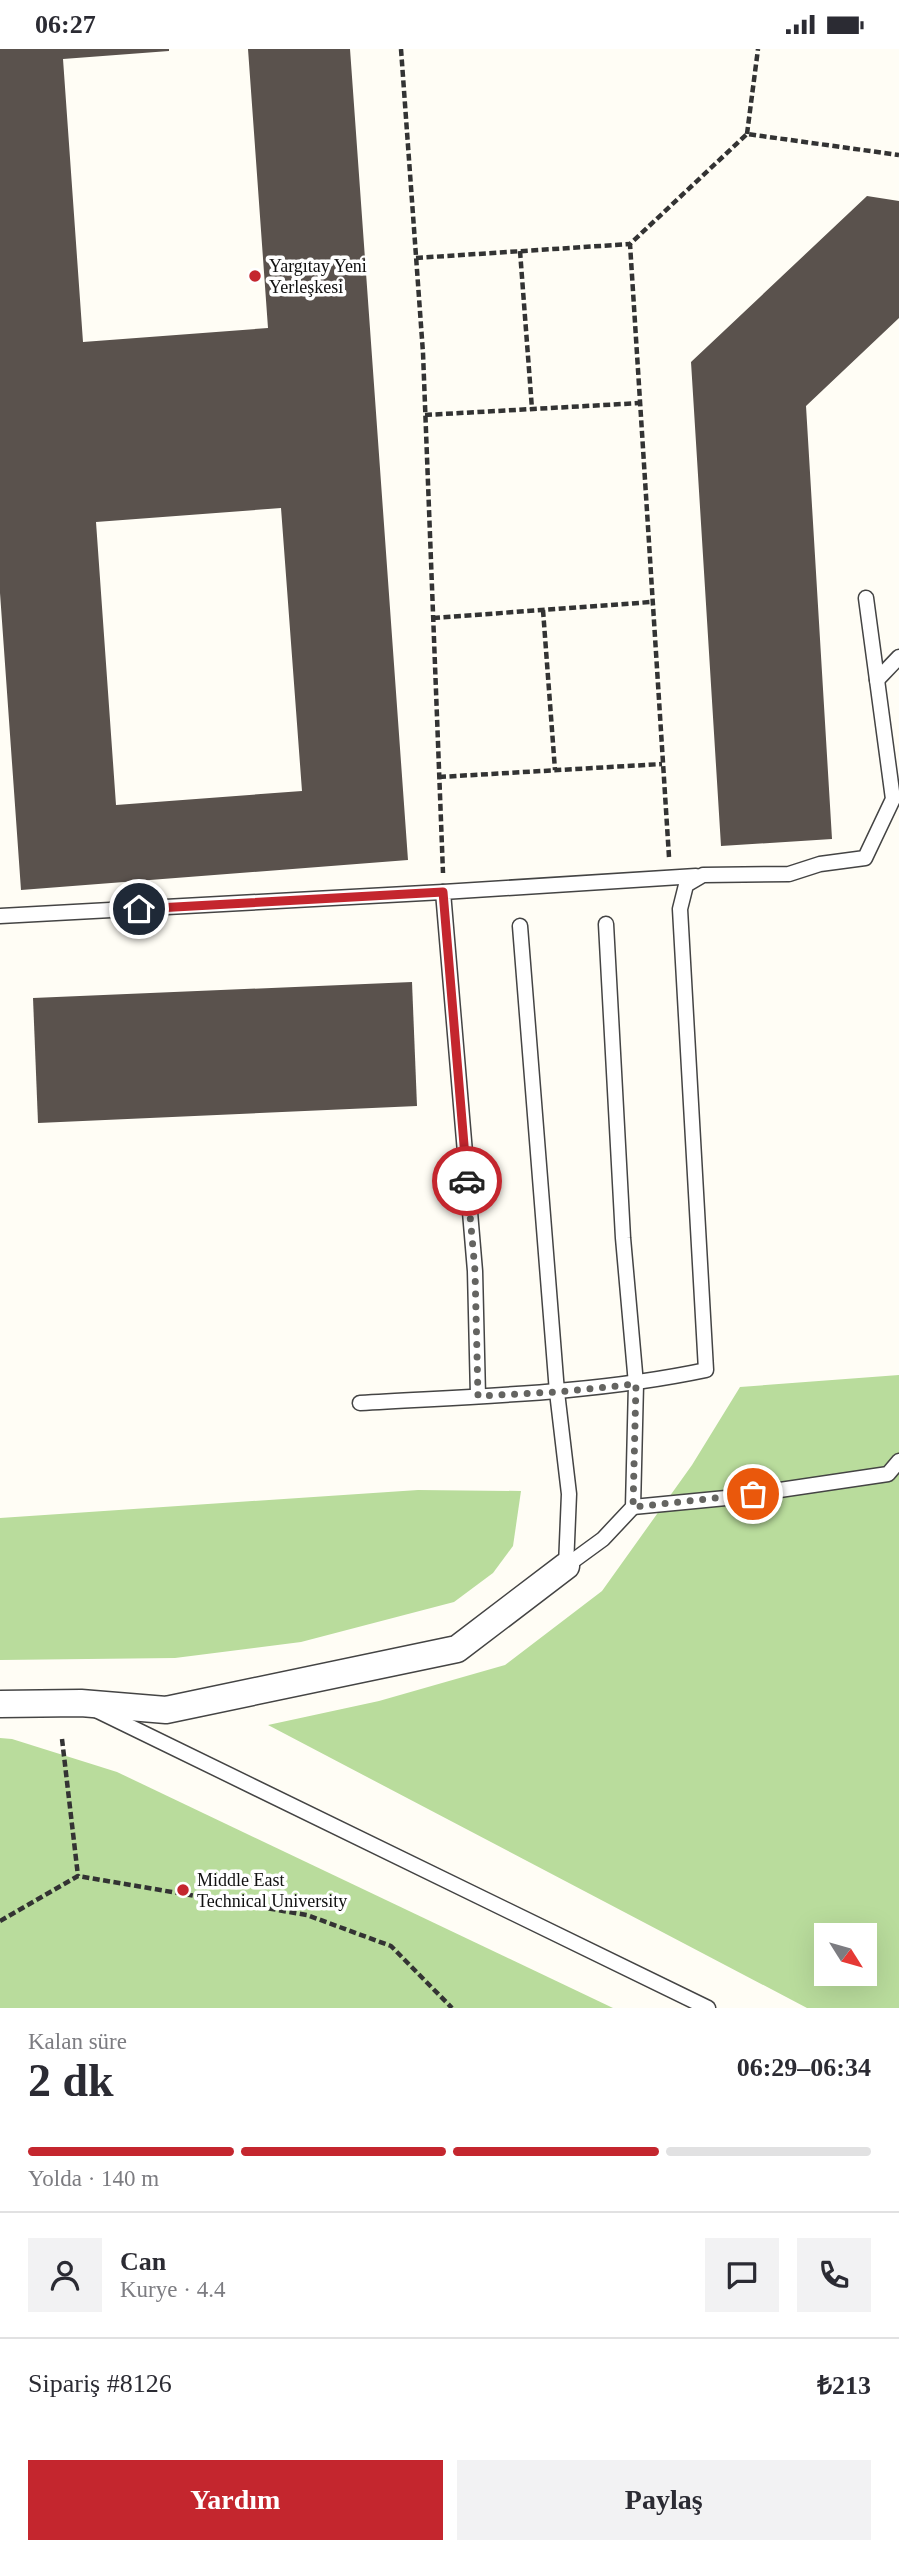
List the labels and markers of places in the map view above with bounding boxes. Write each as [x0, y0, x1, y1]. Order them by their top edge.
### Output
place label: Yargıtay Yeni Yerleşkesi [269, 256, 367, 297]
marker: Yargıtay Yeni Yerleşkesi [247, 268, 263, 284]
pin [109, 879, 169, 939]
pin [723, 1464, 783, 1524]
place label: Middle East Technical University [197, 1870, 347, 1911]
marker: Middle East Technical University [175, 1882, 191, 1898]

